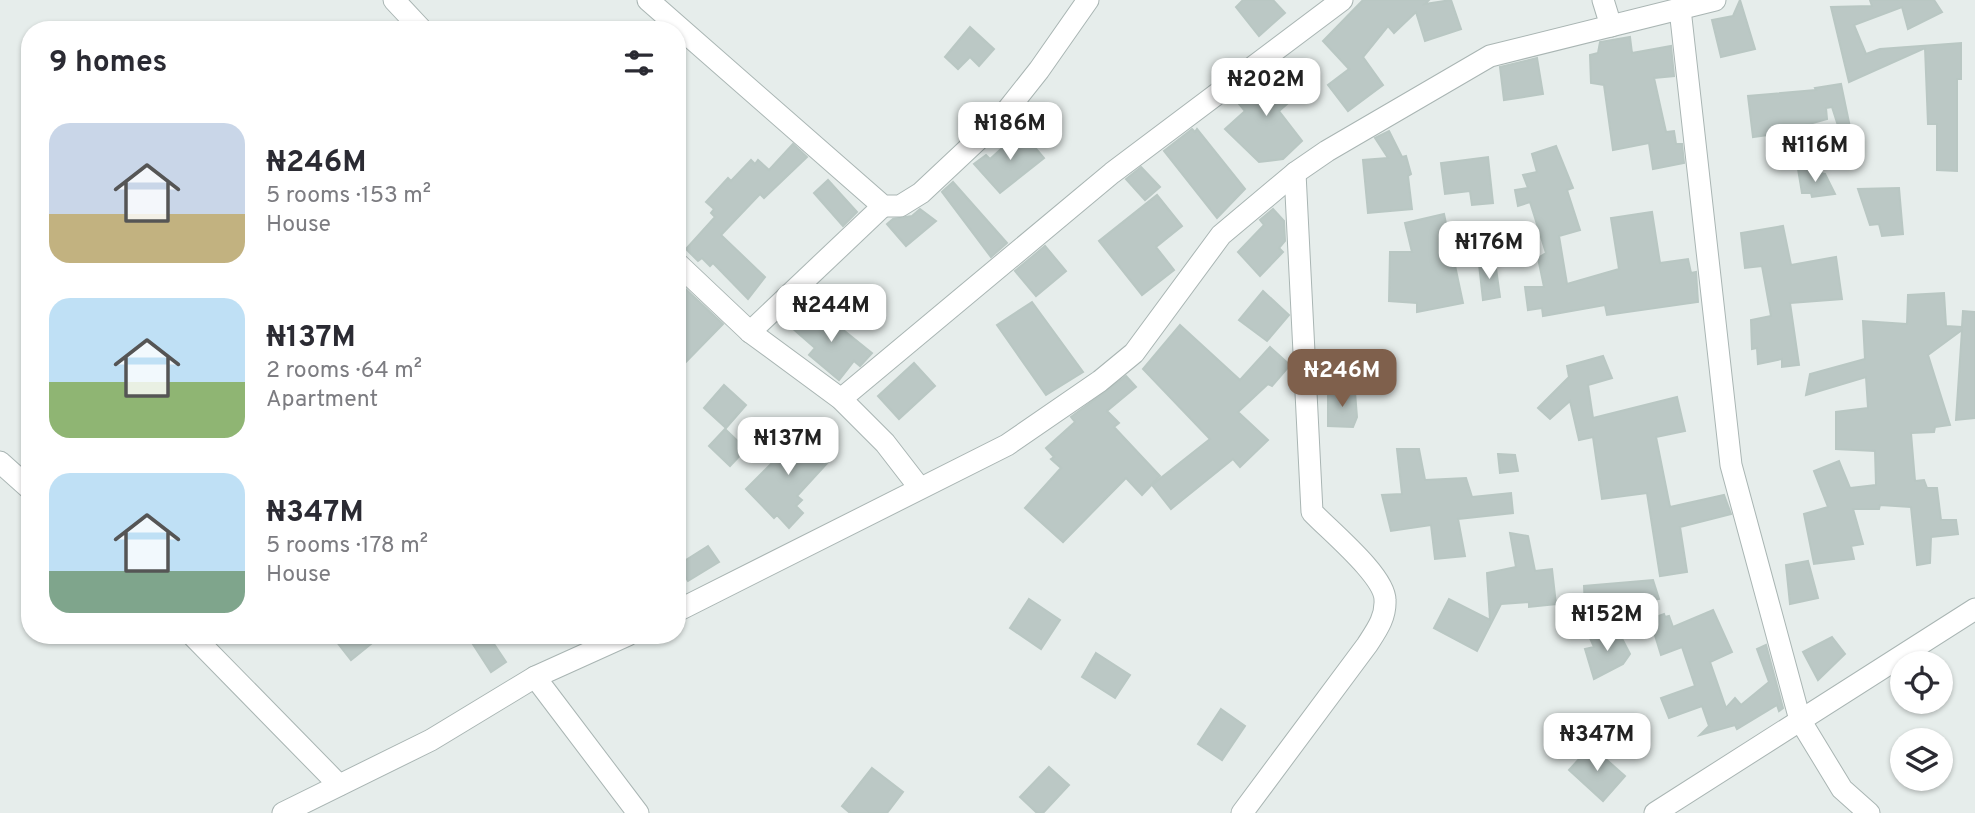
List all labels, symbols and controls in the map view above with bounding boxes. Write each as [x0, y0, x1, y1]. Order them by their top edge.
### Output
icon: filters [620, 44, 658, 82]
text: 9 homes [49, 45, 167, 82]
pin: ₦202M [1217, 58, 1315, 118]
text: ₦202M [1227, 66, 1305, 95]
pin: ₦186M [961, 102, 1059, 162]
text: ₦186M [974, 110, 1046, 139]
pin: ₦116M [1766, 124, 1864, 184]
text: ₦116M [1782, 132, 1848, 161]
text: ₦246M [266, 145, 366, 182]
icon: home [105, 151, 189, 235]
text: 5 rooms · 153 m² [266, 182, 431, 211]
text: House [266, 211, 331, 240]
pin: ₦176M [1440, 222, 1538, 281]
text: ₦176M [1455, 229, 1523, 258]
pin: ₦244M [782, 284, 880, 344]
text: ₦244M [792, 292, 870, 321]
text: ₦137M [266, 320, 356, 357]
icon: home [105, 326, 189, 410]
pin: ₦246M [1293, 350, 1391, 409]
text: 2 rooms · 64 m² [266, 357, 422, 386]
text: ₦246M [1304, 357, 1381, 386]
text: Apartment [266, 386, 378, 415]
pin: ₦137M [739, 418, 837, 477]
text: ₦137M [754, 425, 822, 454]
text: ₦347M [266, 495, 364, 532]
icon: home [105, 501, 189, 585]
text: 5 rooms · 178 m² [266, 532, 428, 561]
text: House [266, 561, 331, 590]
pin: ₦152M [1558, 594, 1656, 653]
text: ₦152M [1571, 601, 1643, 630]
map controls [1890, 651, 1953, 791]
button: locate [1890, 651, 1953, 714]
pin: ₦347M [1548, 714, 1646, 773]
text: ₦347M [1560, 721, 1634, 750]
button: layers [1890, 728, 1953, 791]

